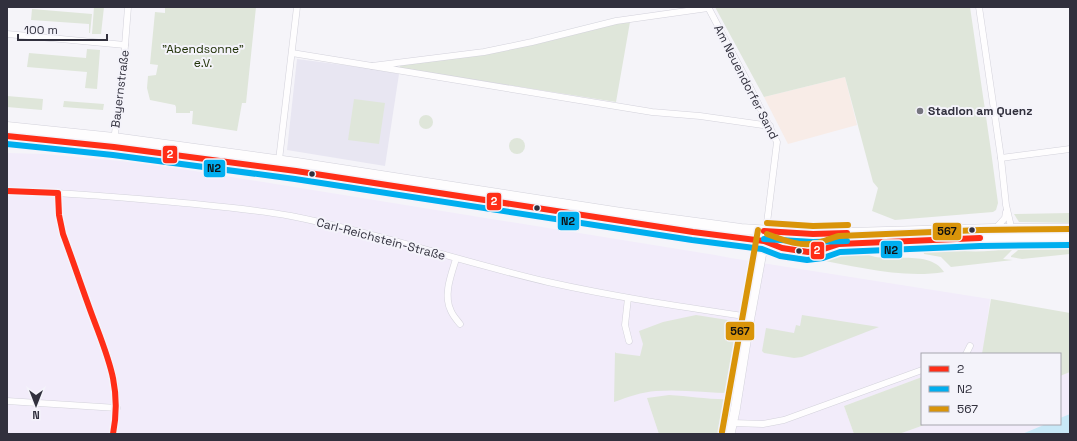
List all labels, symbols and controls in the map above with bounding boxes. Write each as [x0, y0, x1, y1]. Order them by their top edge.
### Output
scale bar [18, 16, 107, 42]
text: 100 m [24, 22, 58, 38]
street label: Am Neuendorfer Sand [710, 22, 782, 142]
park label: "Abendsonne" e.V. [162, 41, 244, 71]
street label: Bayernstraße [107, 49, 133, 129]
place label: Stadion am Quenz [928, 103, 1032, 119]
marker: Stadion am Quenz [915, 106, 925, 116]
line badge: 2 [162, 145, 178, 164]
text: 2 [167, 147, 174, 161]
line badge: N2 [203, 159, 226, 178]
text: N2 [207, 161, 221, 175]
unlabelled marker [307, 169, 317, 179]
line badge: 2 [486, 192, 502, 211]
text: 2 [491, 194, 498, 208]
unlabelled marker [532, 203, 542, 213]
line badge: N2 [557, 211, 580, 231]
street label: Carl-Reichstein-Straße [315, 214, 447, 264]
text: N2 [561, 214, 575, 228]
line badge: 567 [932, 222, 962, 241]
text: 567 [937, 224, 957, 238]
unlabelled marker [967, 225, 977, 235]
line badge: N2 [880, 240, 903, 259]
line badge: 2 [810, 241, 825, 260]
text: 2 [814, 243, 821, 257]
text: N2 [884, 243, 898, 257]
unlabelled marker [794, 246, 804, 256]
line badge: 567 [725, 321, 755, 341]
text: 567 [730, 324, 750, 338]
legend [921, 353, 1061, 425]
text: 2 [957, 361, 964, 377]
text: N2 [957, 381, 972, 397]
north arrow [16, 385, 56, 425]
text: 567 [957, 401, 978, 417]
text: N [32, 408, 40, 422]

